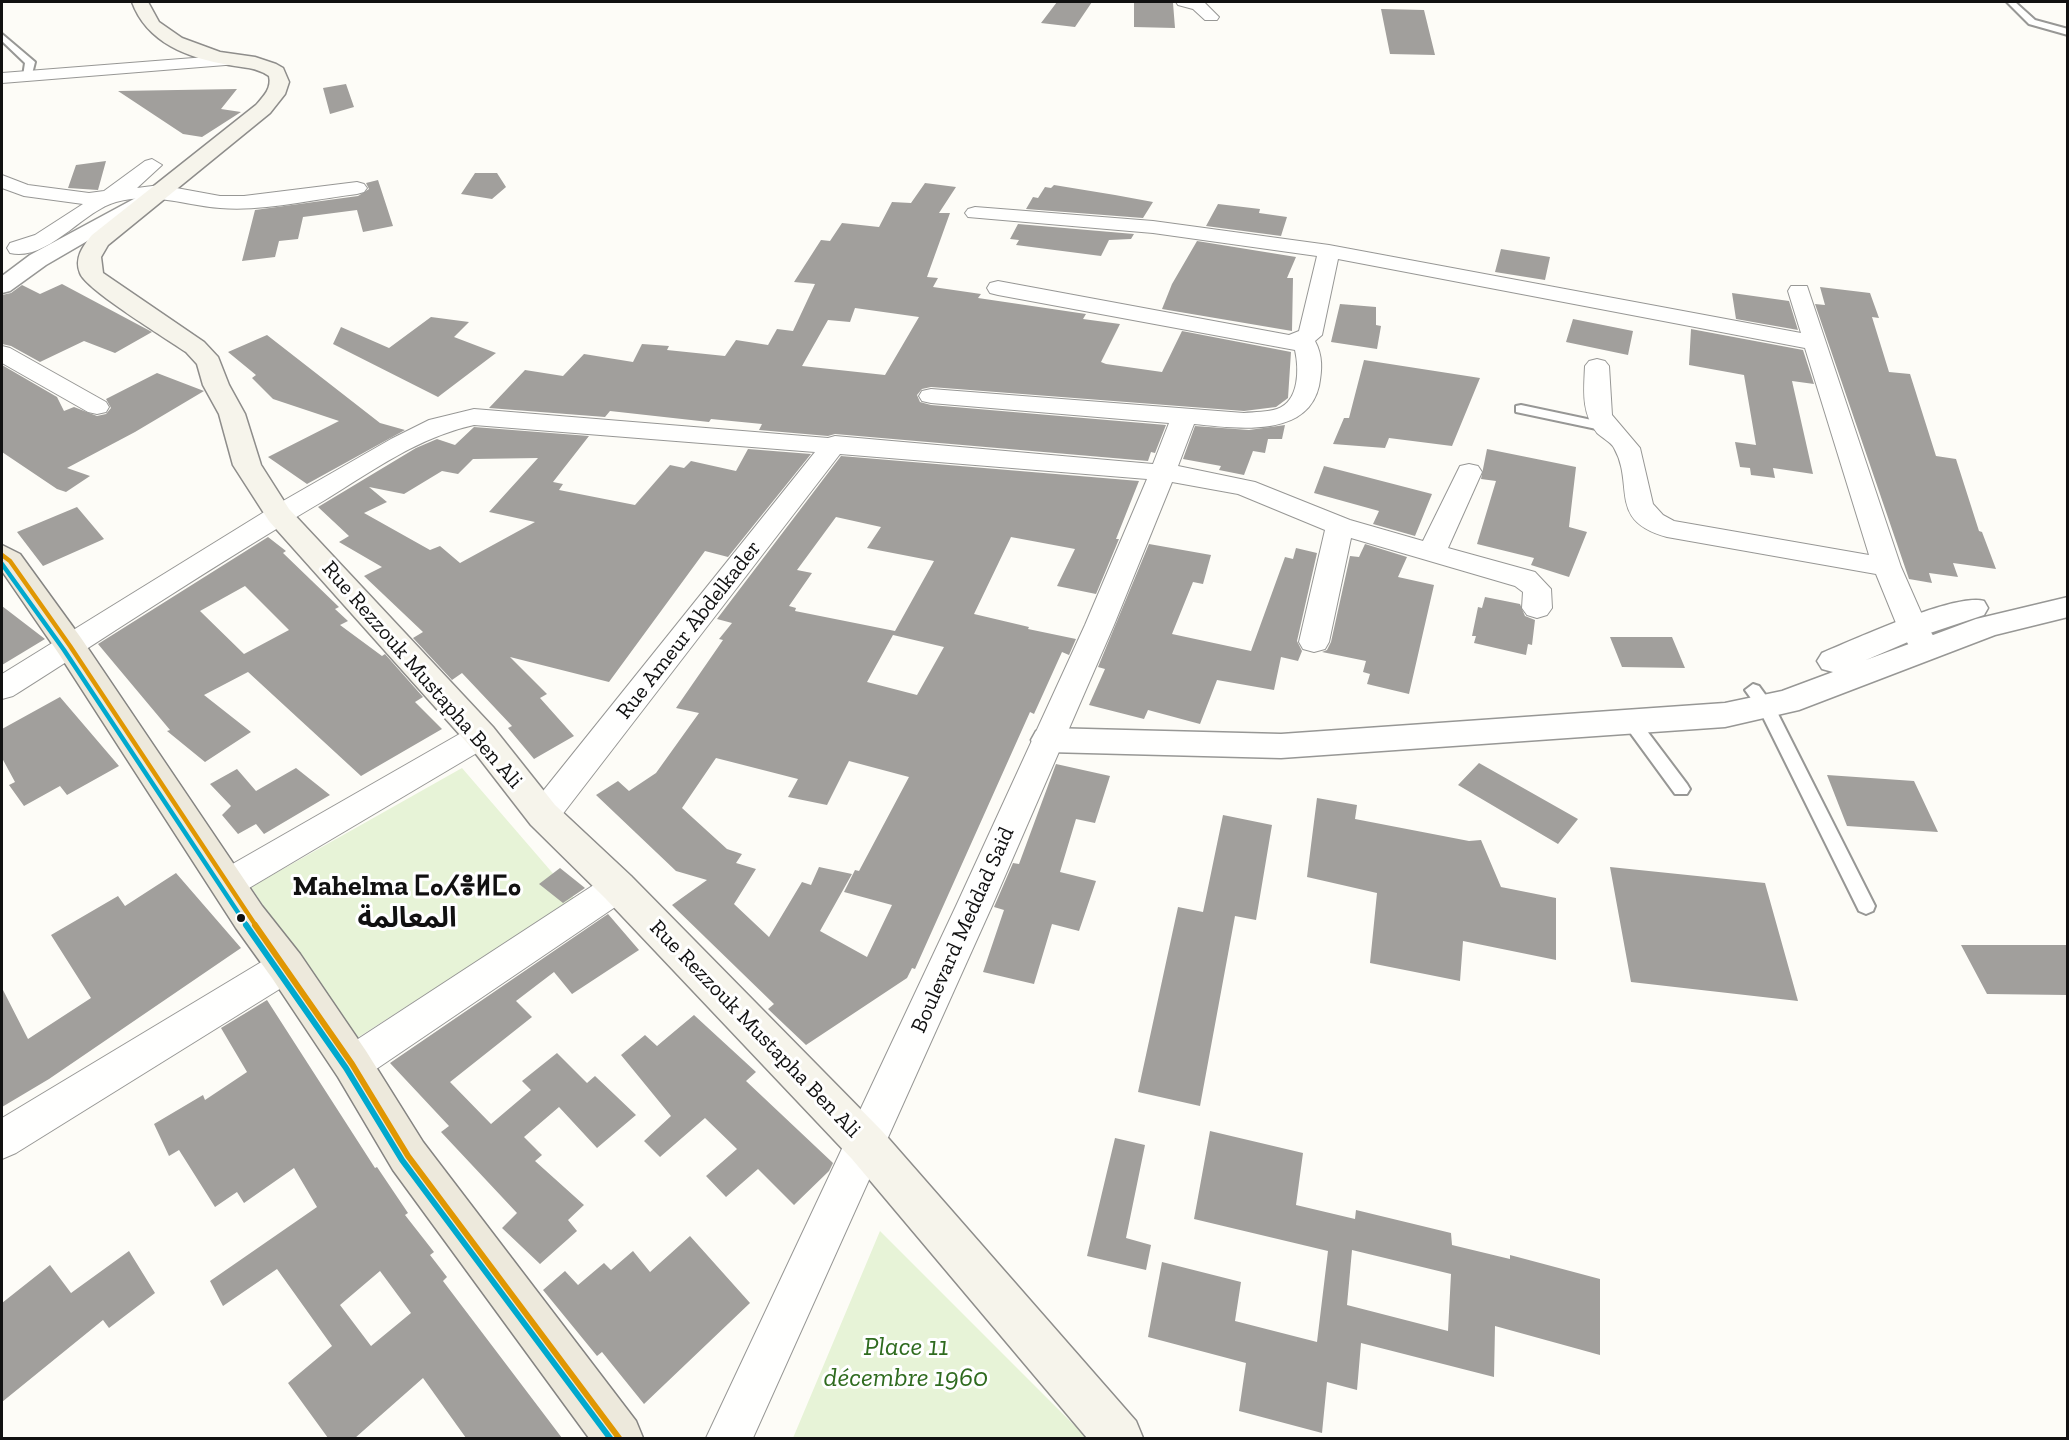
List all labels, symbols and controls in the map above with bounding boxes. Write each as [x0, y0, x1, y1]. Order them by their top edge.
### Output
street label: Rue Ameur Abdelkader [611, 535, 767, 725]
street label: Rue Rezzouk Mustapha Ben Ali [316, 556, 528, 794]
street label: Boulevard Meddad Said [906, 823, 1020, 1037]
district label: Mahelma ⵎⴰⵃⴻⵍⵎⴰ المعالمة [293, 870, 521, 936]
unlabelled marker [235, 912, 247, 924]
street label: Rue Rezzouk Mustapha Ben Ali [644, 915, 866, 1143]
park label: Place 11 décembre 1960 [824, 1331, 988, 1394]

